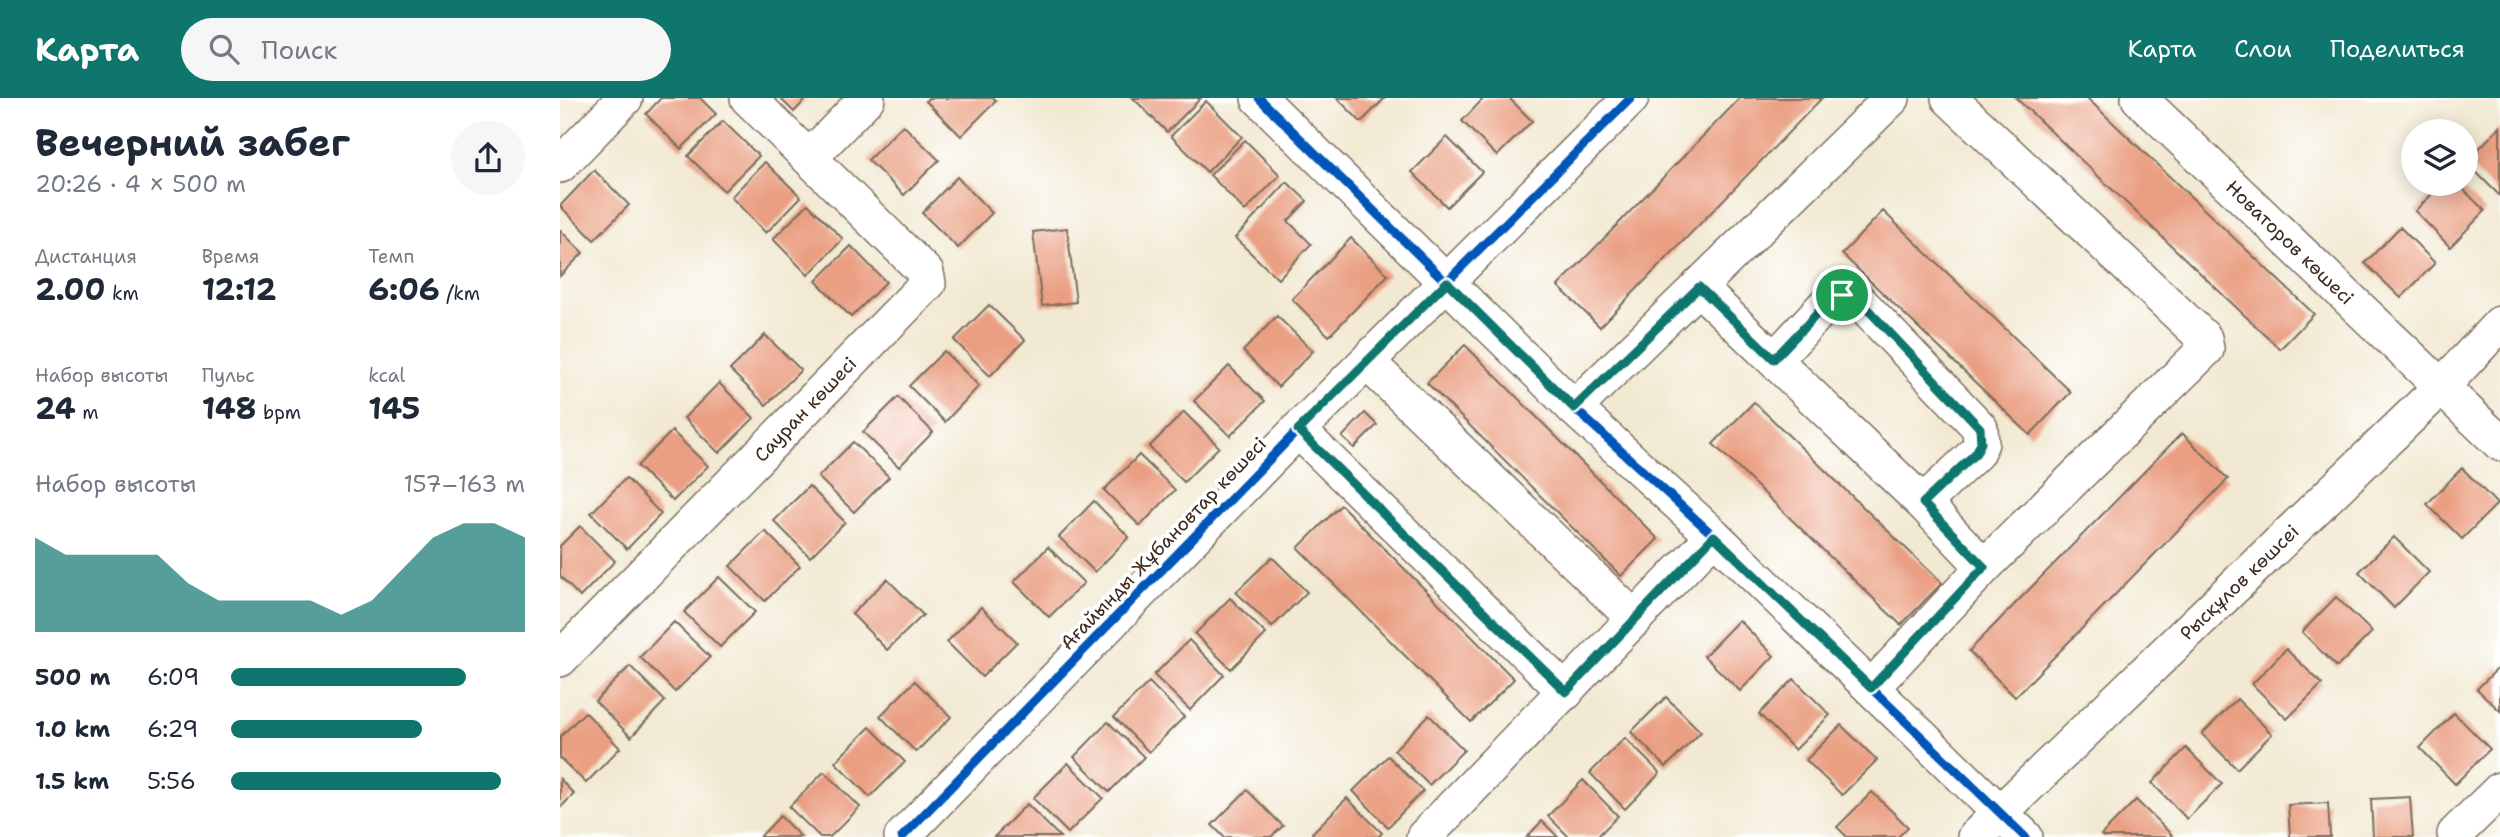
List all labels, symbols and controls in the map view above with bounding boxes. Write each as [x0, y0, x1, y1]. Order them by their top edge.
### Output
search box [181, 18, 671, 81]
text: Карта [35, 27, 139, 72]
icon: search [205, 30, 243, 68]
text: Поиск [261, 32, 337, 67]
text: Карта [2128, 33, 2196, 65]
text: Слои [2234, 33, 2292, 65]
text: Поделиться [2330, 33, 2465, 65]
text: Вечерний забег [35, 117, 350, 168]
map controls [2401, 119, 2478, 196]
button: layers [2401, 119, 2478, 196]
button: share [451, 121, 525, 195]
text: 20:26 · 4 × 500 m [35, 169, 246, 199]
street label: Новаторов көшесі [2220, 175, 2359, 310]
text: Дистанция [35, 244, 137, 269]
text: Время [202, 244, 260, 269]
text: Темп [368, 244, 414, 269]
pin [1812, 265, 1872, 325]
text: 2.00 [35, 269, 106, 310]
text: 12:12 [202, 269, 276, 310]
text: 6:06 [368, 269, 440, 310]
icon: arrive [1823, 276, 1861, 314]
text: km [106, 281, 139, 306]
text: /km [440, 281, 480, 306]
street label: Сауран көшесі [749, 351, 862, 467]
text: Набор высоты [35, 363, 168, 388]
text: Пульс [202, 363, 255, 388]
text: kcal [368, 363, 405, 388]
text: 24 [35, 388, 76, 429]
text: 148 [202, 388, 257, 429]
text: 145 [368, 388, 420, 429]
text: m [76, 400, 99, 425]
text: bpm [257, 400, 301, 425]
street label: Ағайынды Жұбановтар көшесі [1055, 432, 1272, 655]
text: Набор высоты [35, 469, 196, 499]
text: 157–163 m [403, 469, 525, 499]
street label: Рысқұлов көшсеі [2175, 519, 2304, 646]
text: 500 m [35, 662, 110, 692]
text: 6:09 [147, 662, 199, 692]
text: 1.0 km [35, 714, 110, 744]
text: 6:29 [147, 714, 198, 744]
text: 1.5 km [35, 766, 109, 796]
text: 5:56 [147, 766, 196, 796]

